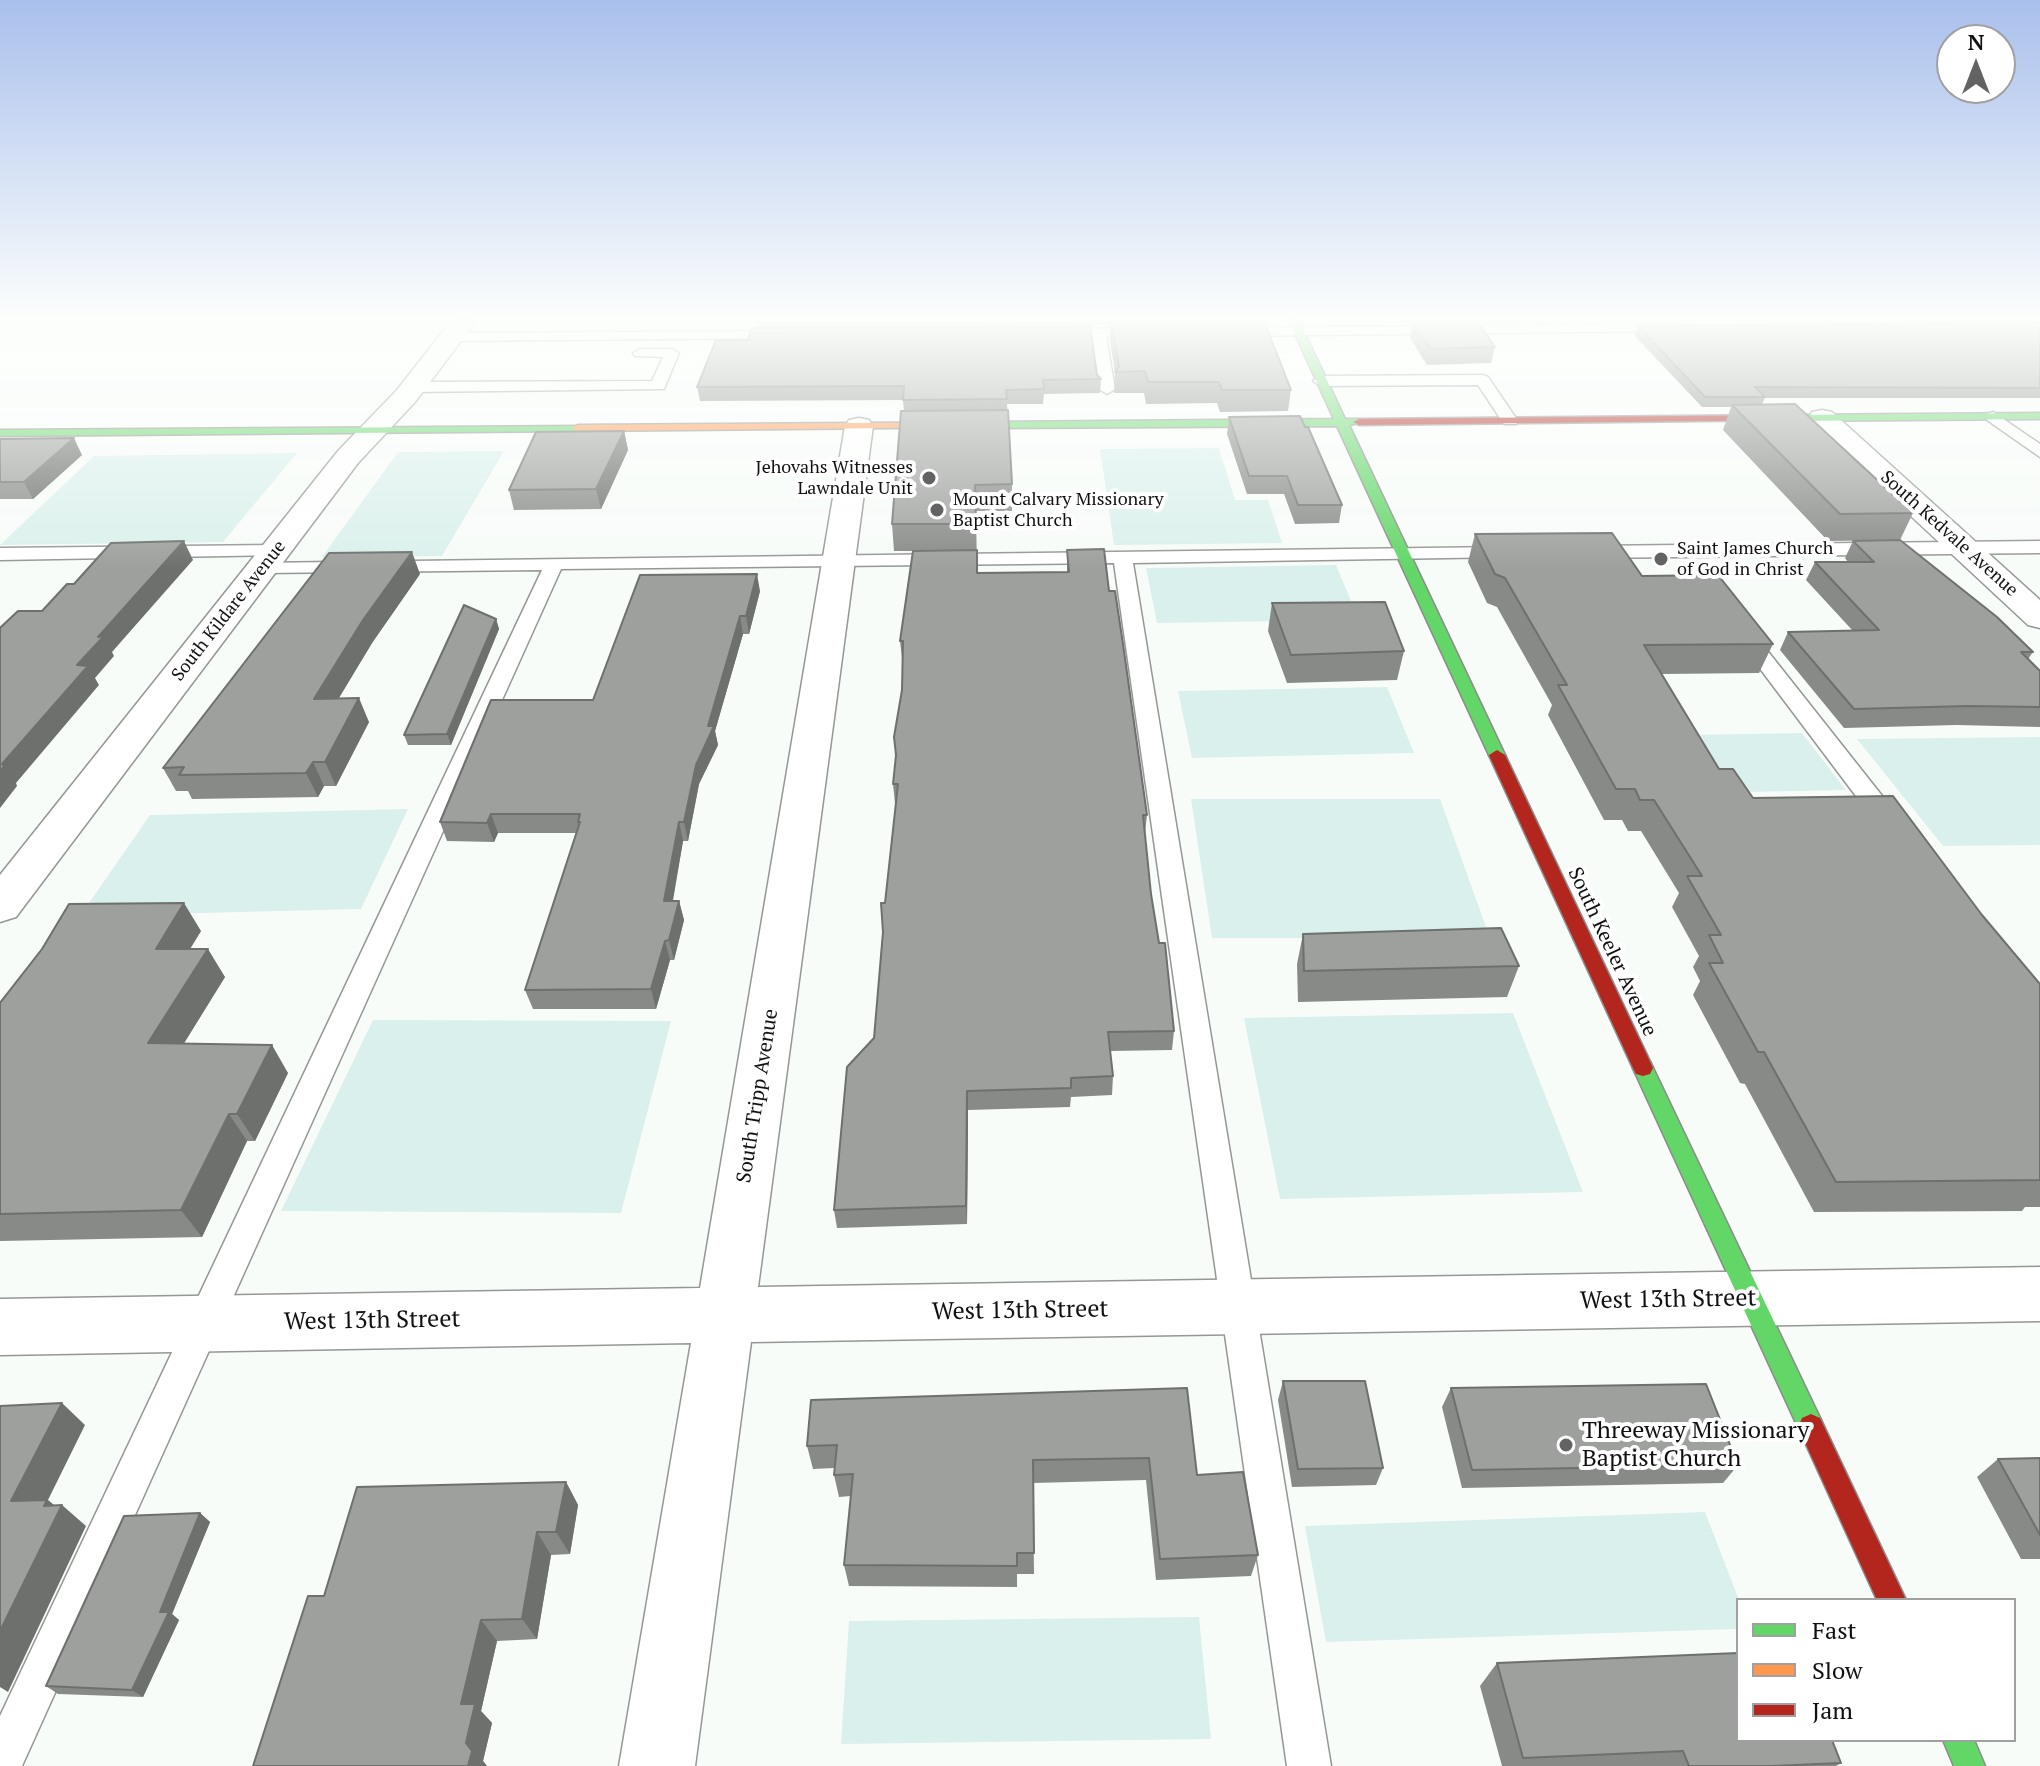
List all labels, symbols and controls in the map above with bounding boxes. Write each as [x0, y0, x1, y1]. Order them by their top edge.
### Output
north arrow [1936, 24, 2016, 104]
text: N [1968, 27, 1984, 56]
place label: Jehovahs Witnesses Lawndale Unit [756, 457, 913, 500]
street label: South Kedvale Avenue [1876, 467, 2022, 601]
marker: Jehovahs Witnesses Lawndale Unit [920, 469, 938, 487]
place label: Mount Calvary Missionary Baptist Church [953, 489, 1164, 532]
marker: Mount Calvary Missionary Baptist Church [928, 501, 946, 519]
street label: South Kildare Avenue [167, 536, 291, 686]
place label: Saint James Church of God in Christ [1677, 538, 1833, 580]
marker: Saint James Church of God in Christ [1652, 550, 1670, 568]
street label: South Keeler Avenue [1562, 864, 1662, 1040]
street label: South Tripp Avenue [732, 1007, 784, 1185]
street label: West 13th Street [1580, 1284, 1756, 1316]
street label: West 13th Street [932, 1295, 1108, 1327]
street label: West 13th Street [284, 1305, 460, 1337]
place label: Threeway Missionary Baptist Church [1582, 1417, 1809, 1473]
marker: Threeway Missionary Baptist Church [1557, 1436, 1575, 1454]
legend [1736, 1598, 2016, 1742]
text: Fast [1812, 1614, 1856, 1646]
text: Slow [1812, 1654, 1863, 1686]
text: Jam [1812, 1694, 1853, 1726]

